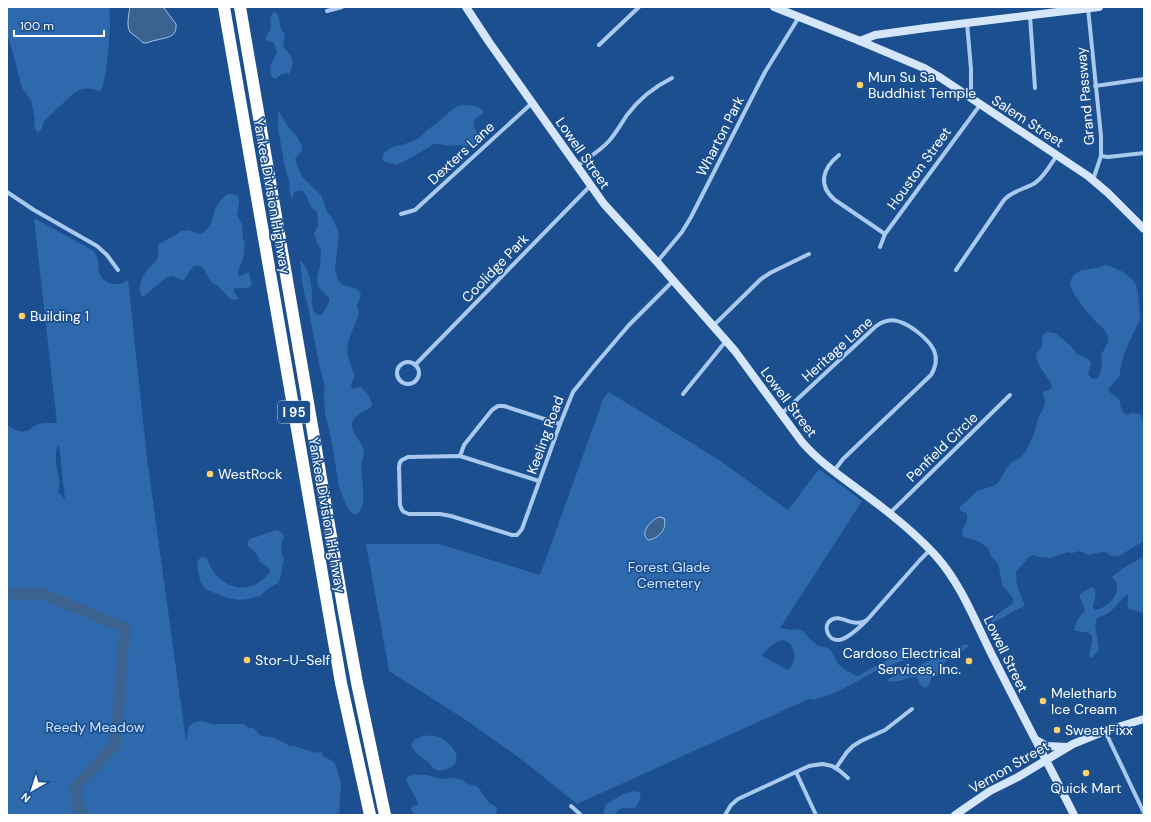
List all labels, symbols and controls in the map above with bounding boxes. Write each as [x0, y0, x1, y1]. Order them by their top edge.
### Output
scale bar [14, 12, 104, 38]
text: 100 m [20, 18, 54, 34]
street label: Grand Passway [1072, 46, 1098, 146]
place label: Mun Su Sa Buddhist Temple [868, 68, 976, 102]
marker: Mun Su Sa Buddhist Temple [855, 80, 865, 90]
street label: Salem Street [988, 91, 1068, 151]
street label: Wharton Park [692, 93, 748, 179]
street label: Lowell Street [552, 114, 614, 192]
street label: Yankee Division Highway [249, 117, 295, 275]
street label: Dexters Lane [424, 118, 498, 188]
street label: Houston Street [883, 123, 955, 213]
street label: Coolidge Park [458, 230, 532, 306]
place label: Building 1 [30, 307, 89, 325]
marker: Building 1 [17, 311, 27, 321]
street label: Heritage Lane [798, 312, 876, 386]
street label: Lowell Street [757, 363, 821, 441]
street label: Keeling Road [522, 393, 568, 477]
road number: I 95 [278, 401, 310, 423]
street label: Penfield Circle [902, 408, 982, 486]
street label: Yankee Division Highway [304, 436, 350, 594]
place label: WestRock [218, 465, 282, 483]
marker: WestRock [205, 469, 215, 479]
park label: Forest Glade Cemetery [628, 558, 710, 592]
street label: Lowell Street [980, 613, 1032, 695]
place label: Cardoso Electrical Services, Inc. [843, 644, 961, 678]
place label: Stor-U-Self [255, 651, 330, 669]
marker: Stor-U-Self [242, 655, 252, 665]
marker: Cardoso Electrical Services, Inc. [964, 656, 974, 666]
place label: Meletharb Ice Cream [1051, 684, 1117, 718]
marker: Meletharb Ice Cream [1038, 696, 1048, 706]
park label: Reedy Meadow [46, 718, 145, 736]
place label: Sweat Fixx [1065, 721, 1133, 739]
marker: Sweat Fixx [1052, 725, 1062, 735]
street label: Vernon Street [966, 737, 1052, 797]
marker: Quick Mart [1081, 768, 1091, 778]
north arrow [12, 770, 52, 810]
place label: Quick Mart [1050, 779, 1122, 797]
text: N [18, 790, 33, 806]

